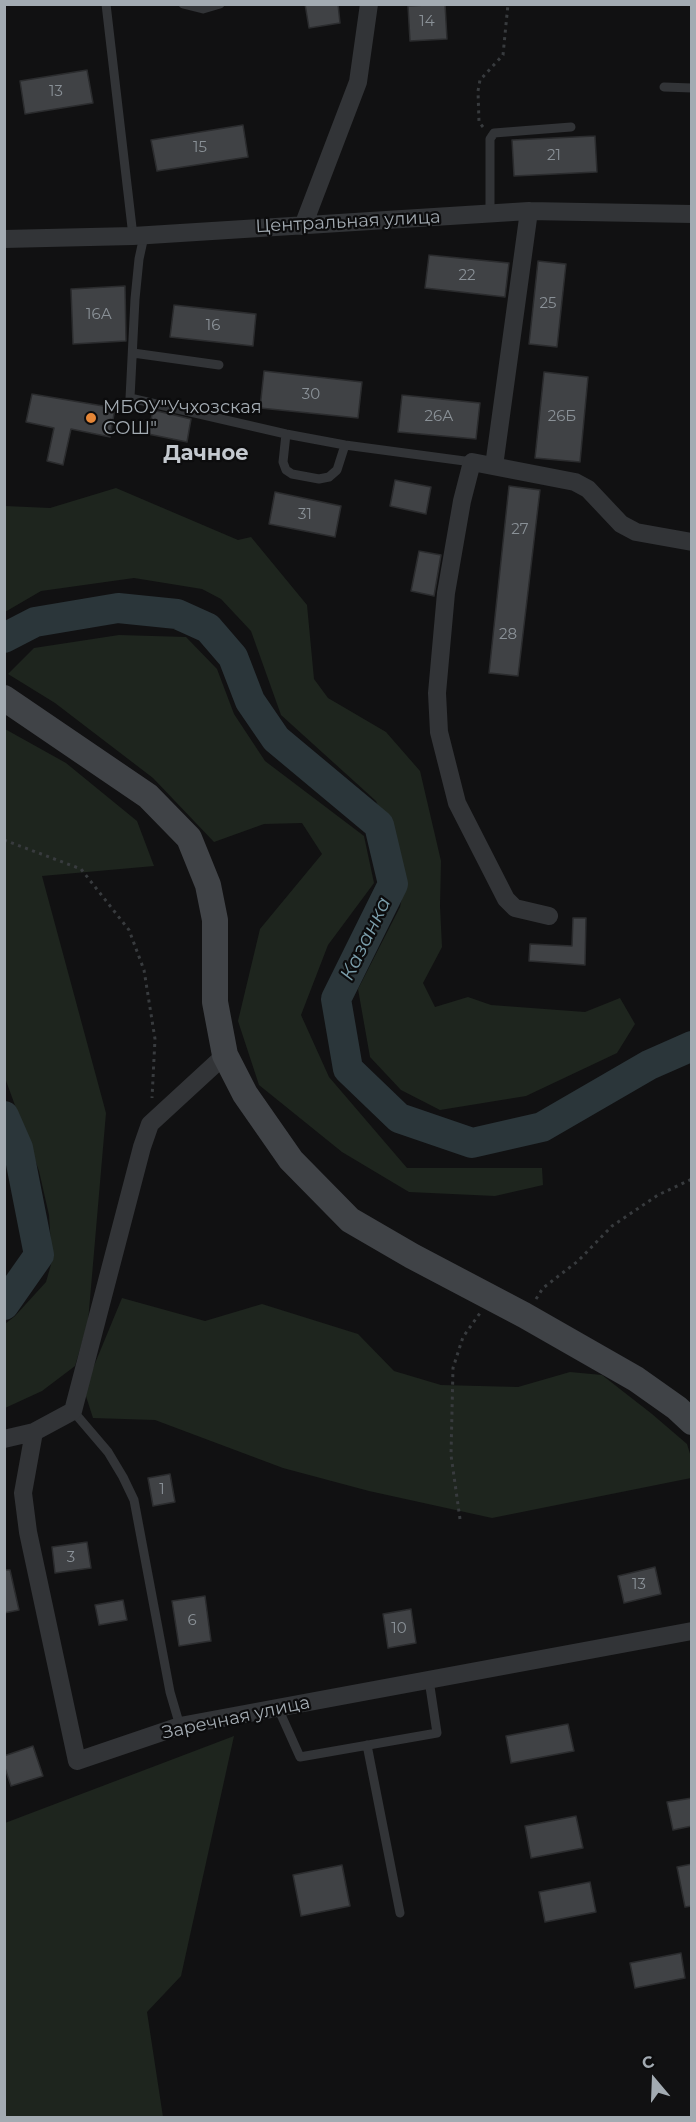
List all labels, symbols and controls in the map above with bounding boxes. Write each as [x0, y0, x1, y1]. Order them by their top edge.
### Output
house number: 14 [419, 13, 435, 31]
house number: 13 [49, 83, 63, 101]
house number: 15 [193, 139, 207, 157]
house number: 21 [547, 147, 561, 165]
street label: Центральная улица [255, 206, 441, 238]
house number: 22 [458, 267, 476, 285]
house number: 25 [539, 295, 557, 313]
house number: 16А [86, 306, 112, 324]
house number: 16 [206, 317, 220, 335]
house number: 30 [302, 386, 320, 404]
place label: МБОУ"Учхозская СОШ" [103, 397, 262, 440]
house number: 26А [425, 408, 453, 426]
house number: 26Б [548, 408, 576, 426]
marker: МБОУ"Учхозская СОШ" [84, 411, 98, 425]
district label: Дачное [163, 441, 249, 467]
house number: 31 [298, 506, 312, 524]
house number: 27 [511, 521, 529, 539]
house number: 28 [499, 626, 517, 644]
water label: Казанка [335, 893, 397, 985]
house number: 1 [159, 1481, 165, 1499]
house number: 3 [67, 1549, 75, 1567]
house number: 13 [632, 1576, 646, 1594]
house number: 6 [187, 1612, 197, 1630]
house number: 10 [391, 1620, 407, 1638]
street label: Заречная улица [160, 1692, 312, 1744]
north arrow [624, 2050, 684, 2110]
text: С [639, 2052, 657, 2073]

